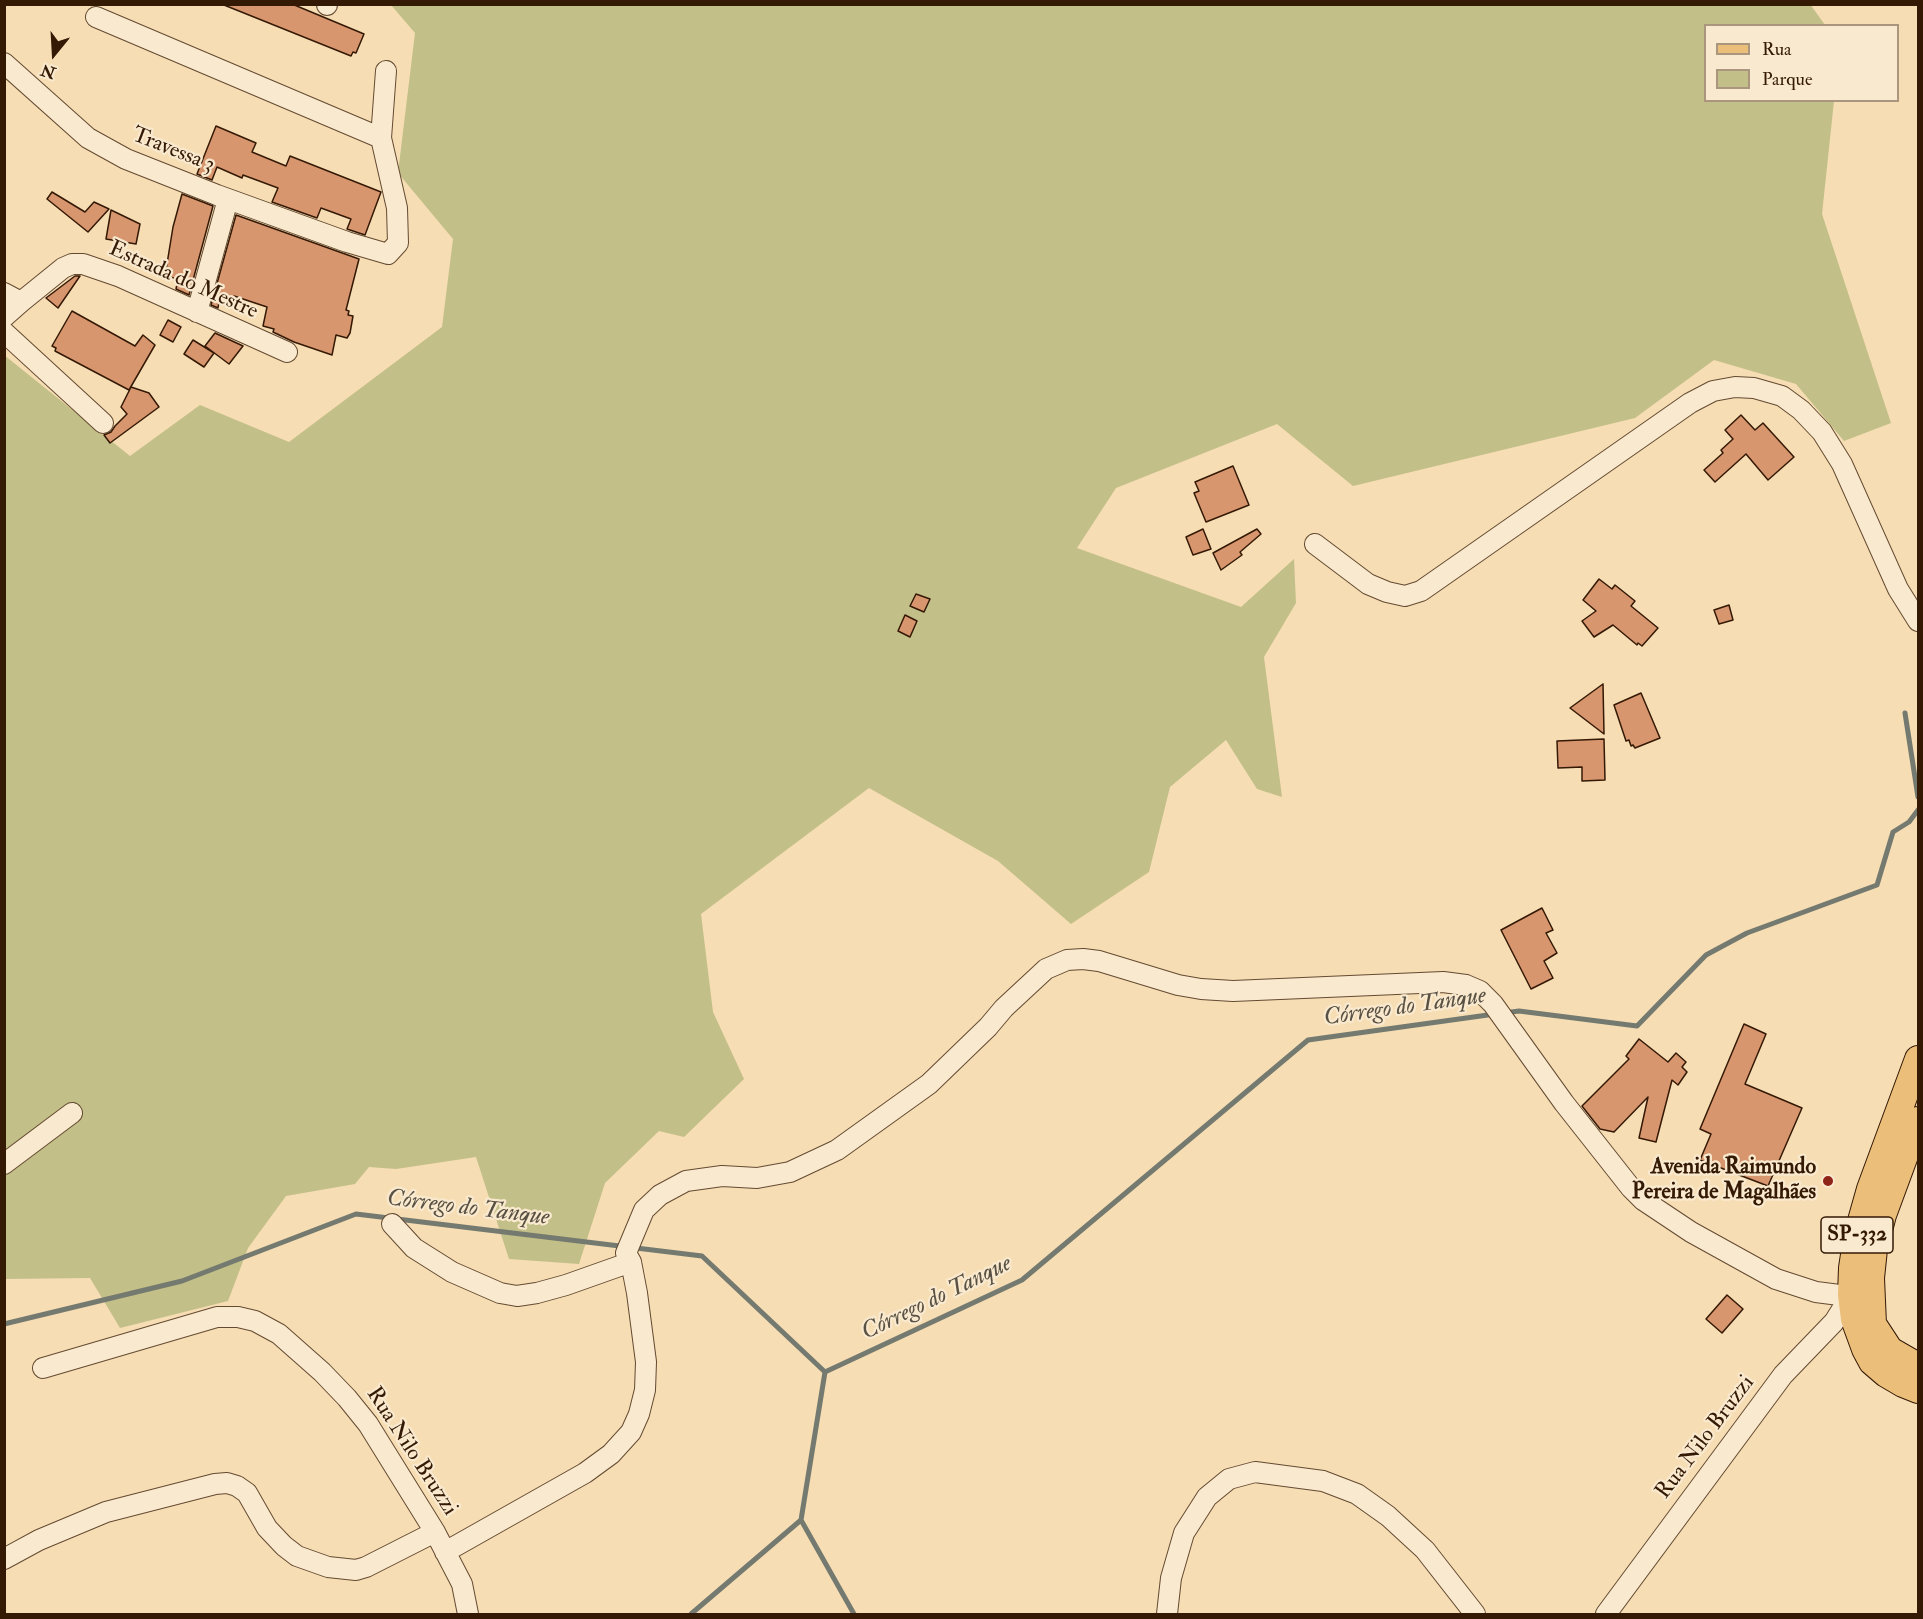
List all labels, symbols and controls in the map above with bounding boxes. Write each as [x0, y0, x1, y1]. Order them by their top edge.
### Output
north arrow [24, 24, 84, 84]
legend [1704, 24, 1899, 102]
text: Rua [1762, 38, 1791, 61]
text: N [39, 59, 58, 83]
text: Parque [1762, 68, 1812, 91]
street label: Travessa 3 [128, 123, 218, 179]
street label: Estrada do Mestre [104, 236, 262, 326]
water label: Córrego do Tanque [1322, 982, 1488, 1034]
place label: Avenida Raimundo Pereira de Magalhães [1632, 1155, 1816, 1206]
marker: Avenida Raimundo Pereira de Magalhães [1821, 1174, 1835, 1188]
water label: Córrego do Tanque [385, 1185, 551, 1233]
road number: SP-332 [1821, 1217, 1893, 1253]
water label: Córrego do Tanque [857, 1250, 1017, 1348]
street label: Rua Nilo Bruzzi [1651, 1371, 1761, 1505]
street label: Rua Nilo Bruzzi [360, 1383, 462, 1521]

